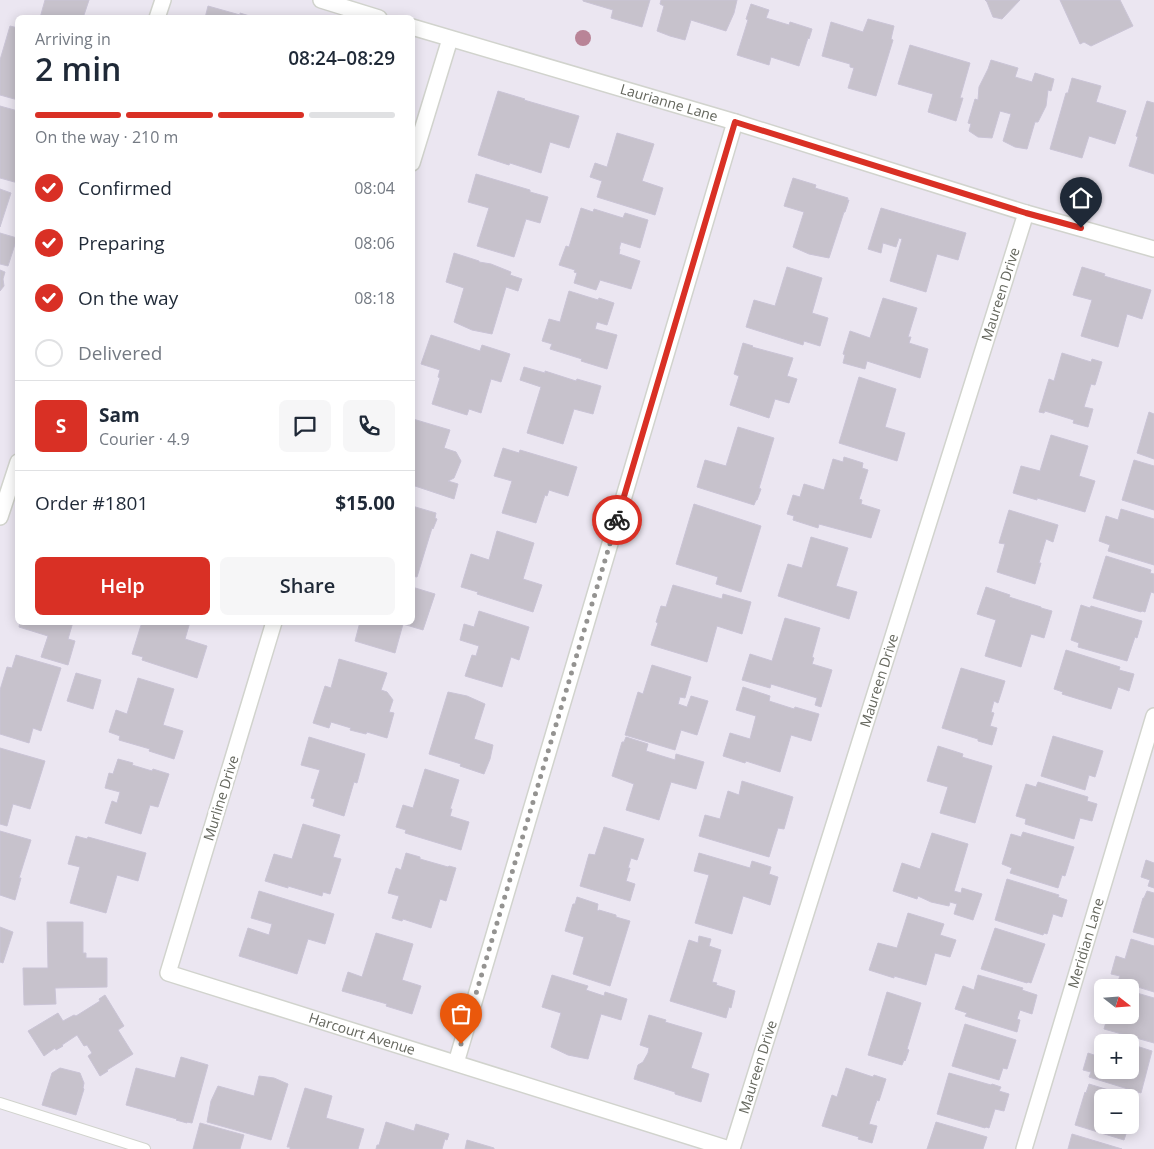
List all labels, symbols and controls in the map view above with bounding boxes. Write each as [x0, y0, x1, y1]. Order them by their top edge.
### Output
text: Arriving in [35, 28, 111, 50]
text: 08:24–08:29 [288, 45, 395, 71]
text: 2 min [35, 47, 121, 90]
street label: Laurianne Lane [618, 79, 721, 126]
text: On the way · 210 m [35, 126, 178, 148]
icon: check [35, 174, 63, 202]
text: Confirmed [78, 175, 172, 201]
text: 08:04 [354, 177, 395, 199]
pin [1060, 177, 1102, 228]
icon: home [1067, 184, 1095, 212]
icon: check [35, 229, 63, 257]
text: Preparing [78, 230, 165, 256]
text: 08:06 [354, 232, 395, 254]
street label: Maureen Drive [976, 245, 1024, 343]
icon: check [35, 284, 63, 312]
text: On the way [78, 285, 178, 311]
text: 08:18 [354, 287, 395, 309]
text: Delivered [78, 340, 162, 366]
button: chat [279, 400, 331, 452]
button: phone [343, 400, 395, 452]
text: Sam [99, 402, 140, 428]
text: S [56, 413, 66, 439]
text: Courier · 4.9 [99, 428, 190, 450]
text: Order #1801 [35, 490, 148, 516]
text: $15.00 [335, 490, 395, 516]
courier [592, 495, 642, 545]
icon: bike [603, 506, 631, 534]
button: Help [35, 557, 210, 615]
button: Share [220, 557, 395, 615]
street label: Maureen Drive [855, 631, 902, 730]
street label: Murline Drive [199, 753, 243, 843]
street label: Meridian Lane [1063, 895, 1108, 990]
north arrow [1094, 979, 1139, 1024]
map controls [1094, 979, 1139, 1134]
pin [440, 993, 482, 1044]
icon: bag [447, 1000, 475, 1028]
street label: Harcourt Avenue [306, 1008, 418, 1059]
street label: Maureen Drive [734, 1018, 781, 1116]
button: + [1094, 1034, 1139, 1079]
button: − [1094, 1089, 1139, 1134]

